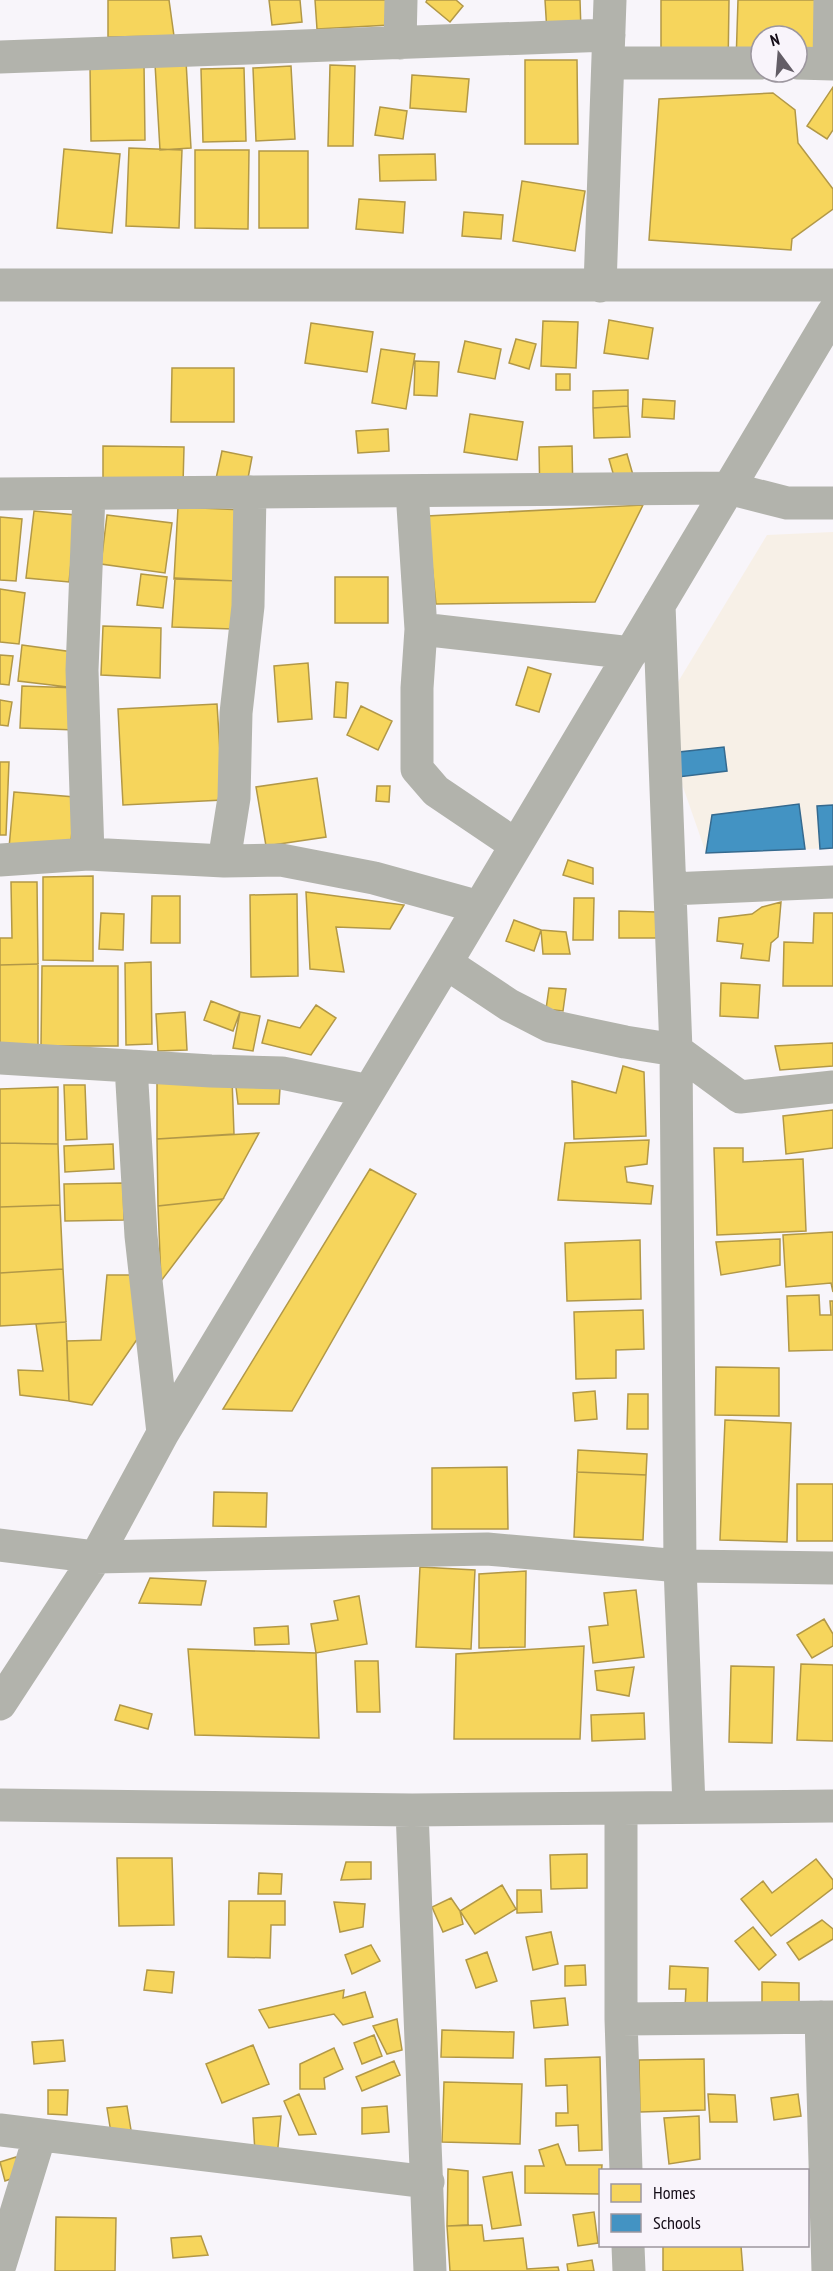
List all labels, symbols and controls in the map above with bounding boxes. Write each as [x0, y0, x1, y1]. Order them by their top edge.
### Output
north arrow [749, 24, 809, 84]
text: N [768, 29, 782, 50]
legend [599, 2169, 809, 2247]
text: Homes [653, 2181, 696, 2204]
text: Schools [653, 2211, 701, 2234]

